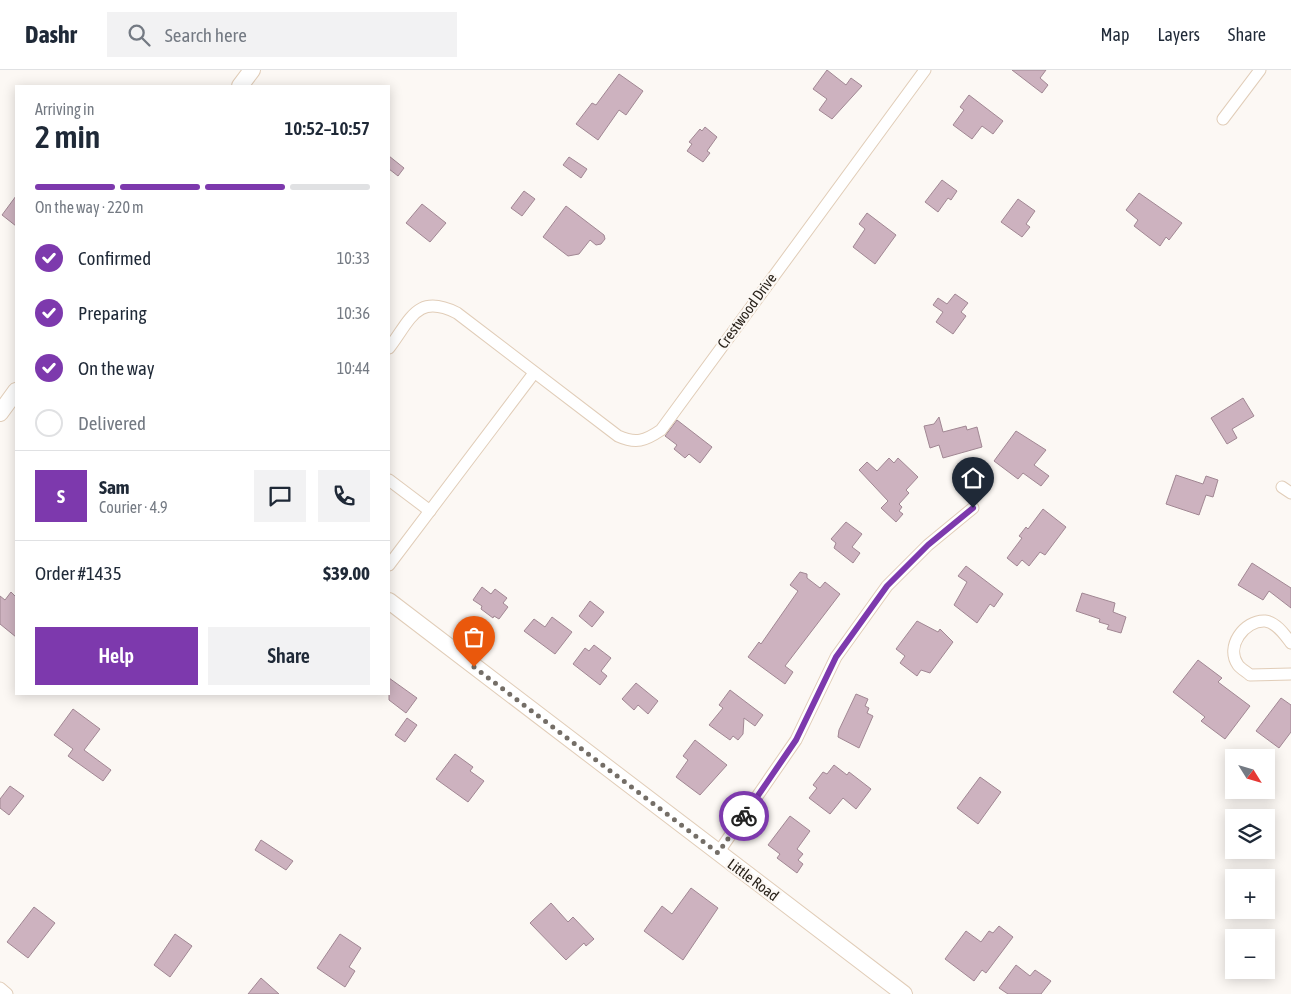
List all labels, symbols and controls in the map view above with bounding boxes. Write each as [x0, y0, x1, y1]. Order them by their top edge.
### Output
search box [107, 12, 457, 57]
text: Dashr [25, 21, 77, 48]
icon: search [125, 21, 153, 49]
text: Search here [165, 24, 247, 46]
text: Map [1100, 24, 1129, 45]
text: Layers [1157, 24, 1200, 45]
text: Share [1228, 24, 1266, 45]
text: Arriving in [35, 100, 95, 118]
text: 10:52–10:57 [284, 117, 370, 139]
text: 2 min [35, 118, 100, 155]
text: On the way · 220 m [35, 198, 144, 216]
icon: check [35, 244, 63, 272]
text: Confirmed [78, 247, 151, 269]
text: 10:33 [337, 249, 370, 267]
street label: Crestwood Drive [714, 270, 780, 352]
icon: check [35, 299, 63, 327]
text: Preparing [78, 302, 147, 324]
text: 10:36 [337, 304, 370, 322]
icon: check [35, 354, 63, 382]
text: On the way [78, 357, 155, 379]
text: 10:44 [337, 359, 370, 377]
text: Delivered [78, 412, 146, 434]
pin [952, 457, 994, 508]
icon: home [959, 464, 987, 492]
button: chat [254, 470, 306, 522]
button: phone [318, 470, 370, 522]
text: Sam [99, 476, 130, 498]
text: S [57, 485, 65, 507]
text: Courier · 4.9 [99, 498, 168, 516]
text: Order #1435 [35, 562, 122, 584]
text: $39.00 [323, 562, 370, 584]
pin [453, 616, 495, 667]
icon: bag [460, 623, 488, 651]
button: Help [35, 627, 198, 685]
button: Share [208, 627, 370, 685]
north arrow [1225, 749, 1275, 799]
map controls [1225, 749, 1275, 979]
courier [719, 791, 769, 841]
icon: bike [730, 802, 758, 830]
button: layers [1225, 809, 1275, 859]
street label: Little Road [725, 855, 782, 904]
button: + [1225, 869, 1275, 919]
button: − [1225, 929, 1275, 979]

